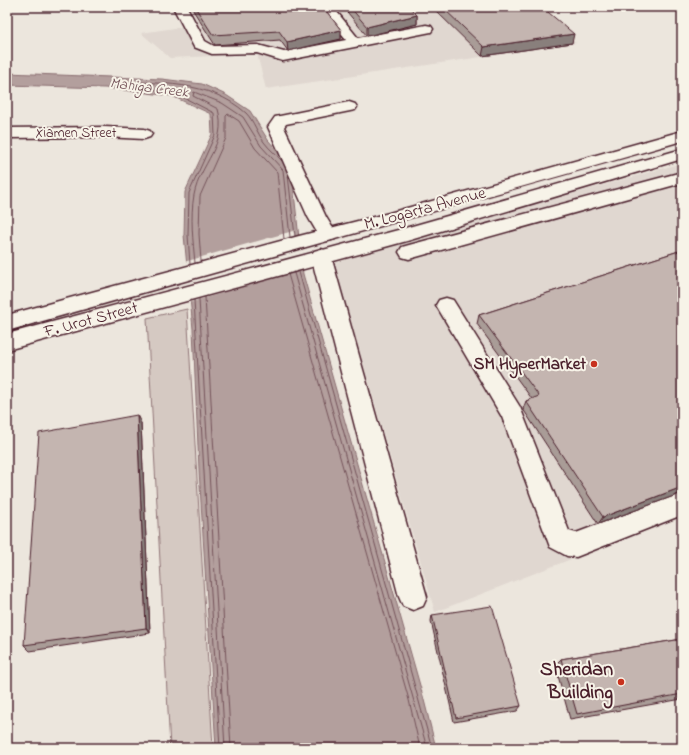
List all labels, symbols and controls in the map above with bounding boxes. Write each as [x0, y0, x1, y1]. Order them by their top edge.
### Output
water label: Mahiga Creek [109, 72, 191, 105]
street label: Xiamen Street [36, 123, 117, 144]
street label: M. Logarta Avenue [361, 181, 490, 239]
street label: F. Urot Street [40, 295, 141, 345]
place label: SM HyperMarket [474, 352, 586, 379]
marker: SM HyperMarket [589, 359, 599, 369]
place label: Sheridan Building [540, 656, 613, 709]
marker: Sheridan Building [616, 677, 626, 687]

